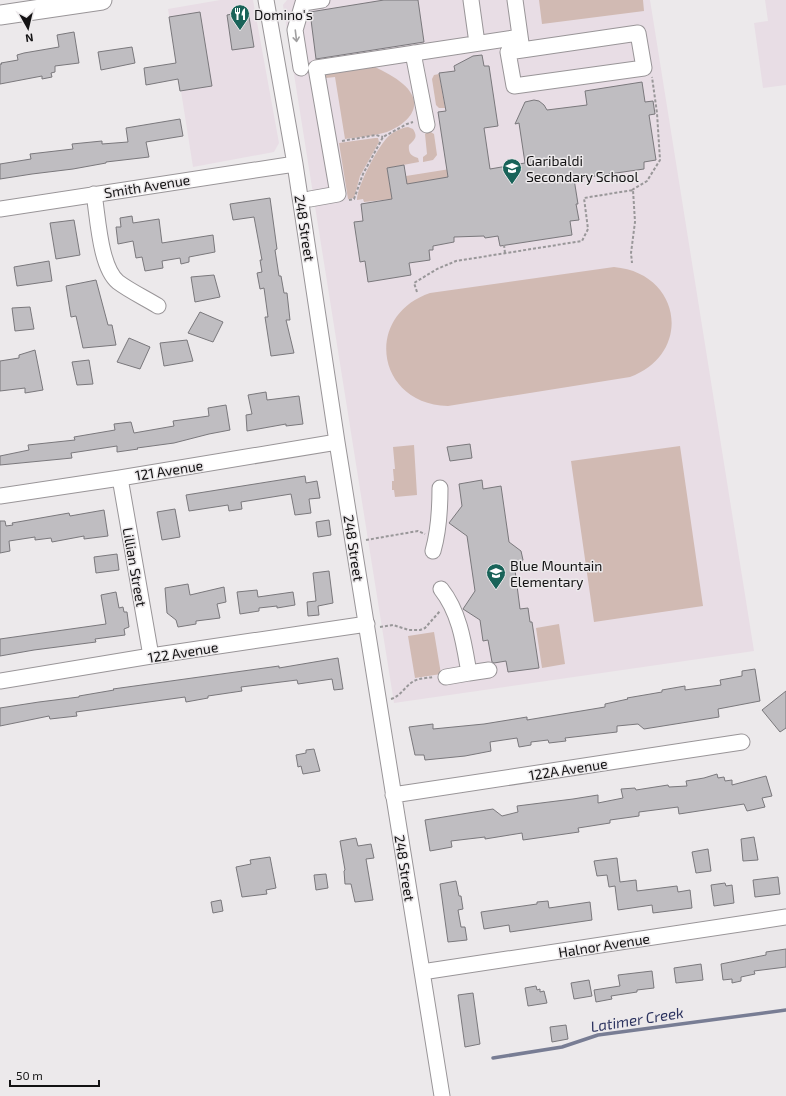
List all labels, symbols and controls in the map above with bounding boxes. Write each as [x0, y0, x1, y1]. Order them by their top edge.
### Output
restaurant icon: Domino's [229, 3, 251, 31]
place label: Domino's [254, 6, 313, 23]
north arrow [8, 8, 48, 48]
one-way arrow [292, 29, 300, 42]
text: N [25, 31, 34, 45]
place label: Garibaldi Secondary School [526, 152, 639, 185]
school or university icon: Garibaldi Secondary School [501, 157, 523, 185]
street label: Smith Avenue [103, 171, 191, 201]
street label: 248 Street [291, 194, 319, 262]
street label: 121 Avenue [134, 456, 204, 484]
street label: 248 Street [340, 514, 368, 582]
street label: Lillian Street [120, 526, 150, 608]
place label: Blue Mountain Elementary [510, 557, 602, 590]
school or university icon: Blue Mountain Elementary [485, 562, 507, 590]
street label: 122 Avenue [147, 638, 219, 666]
street label: 122A Avenue [527, 754, 609, 784]
street label: 248 Street [391, 834, 419, 902]
street label: Halnor Avenue [557, 929, 651, 961]
water label: Latimer Creek [589, 1003, 685, 1035]
scale bar [10, 1062, 99, 1088]
text: 50 m [16, 1068, 43, 1082]

